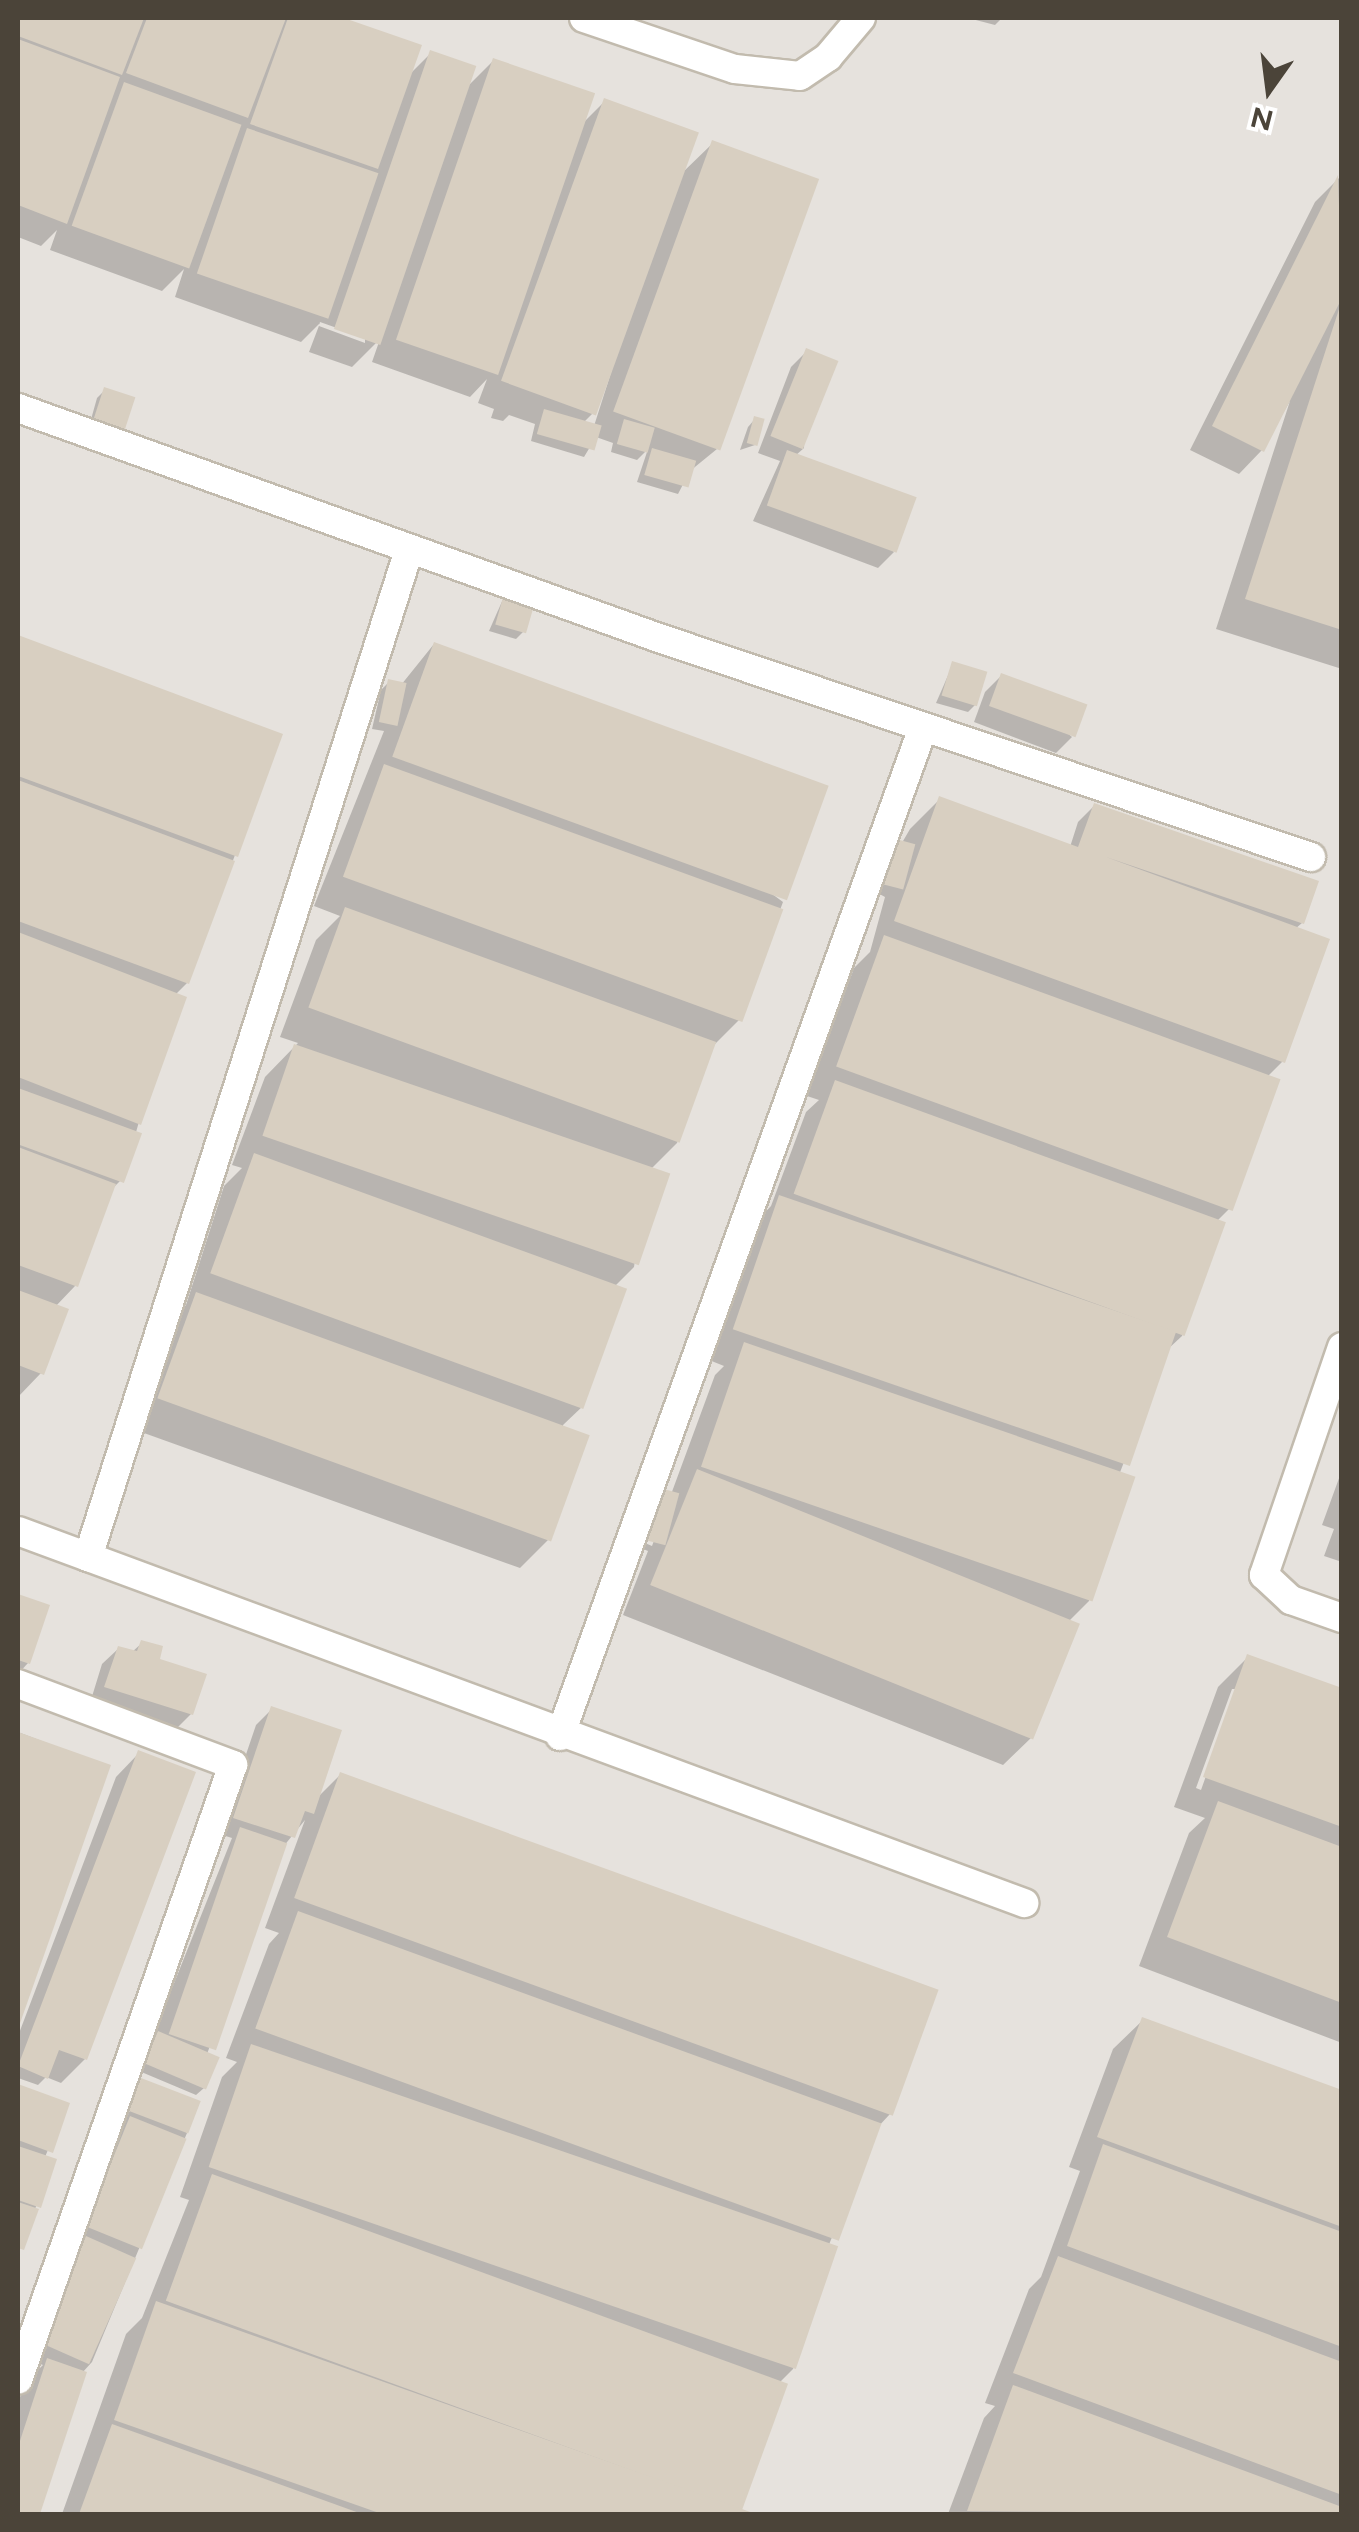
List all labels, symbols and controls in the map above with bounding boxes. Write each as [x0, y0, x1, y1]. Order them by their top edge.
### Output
north arrow [1219, 40, 1319, 140]
text: N [1247, 100, 1276, 138]

